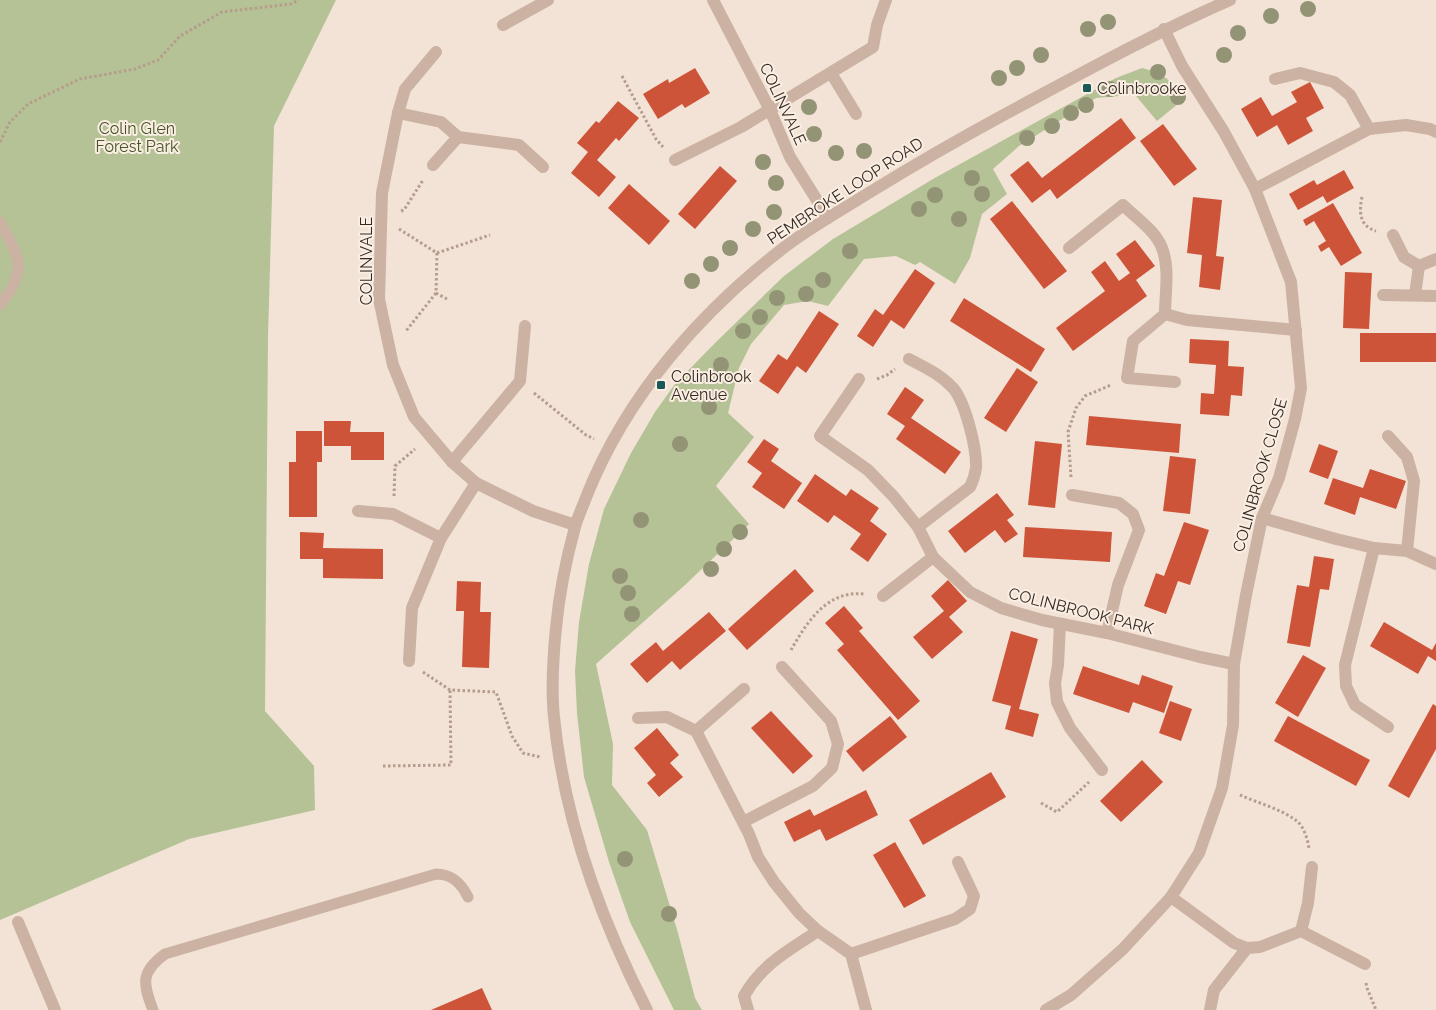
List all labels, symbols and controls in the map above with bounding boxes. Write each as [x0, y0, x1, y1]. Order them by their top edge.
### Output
street label: COLINVALE [756, 60, 810, 148]
place label: Colinbrooke [1097, 79, 1186, 98]
marker: Colinbrooke [1081, 82, 1093, 94]
park label: Colin Glen Forest Park [95, 119, 179, 156]
street label: PEMBROKE LOOP ROAD [764, 134, 926, 248]
street label: COLINVALE [357, 217, 376, 305]
place label: Colinbrook Avenue [671, 367, 752, 404]
marker: Colinbrook Avenue [655, 379, 667, 391]
street label: COLINBROOK CLOSE [1229, 396, 1291, 554]
street label: COLINBROOK PARK [1007, 584, 1156, 638]

